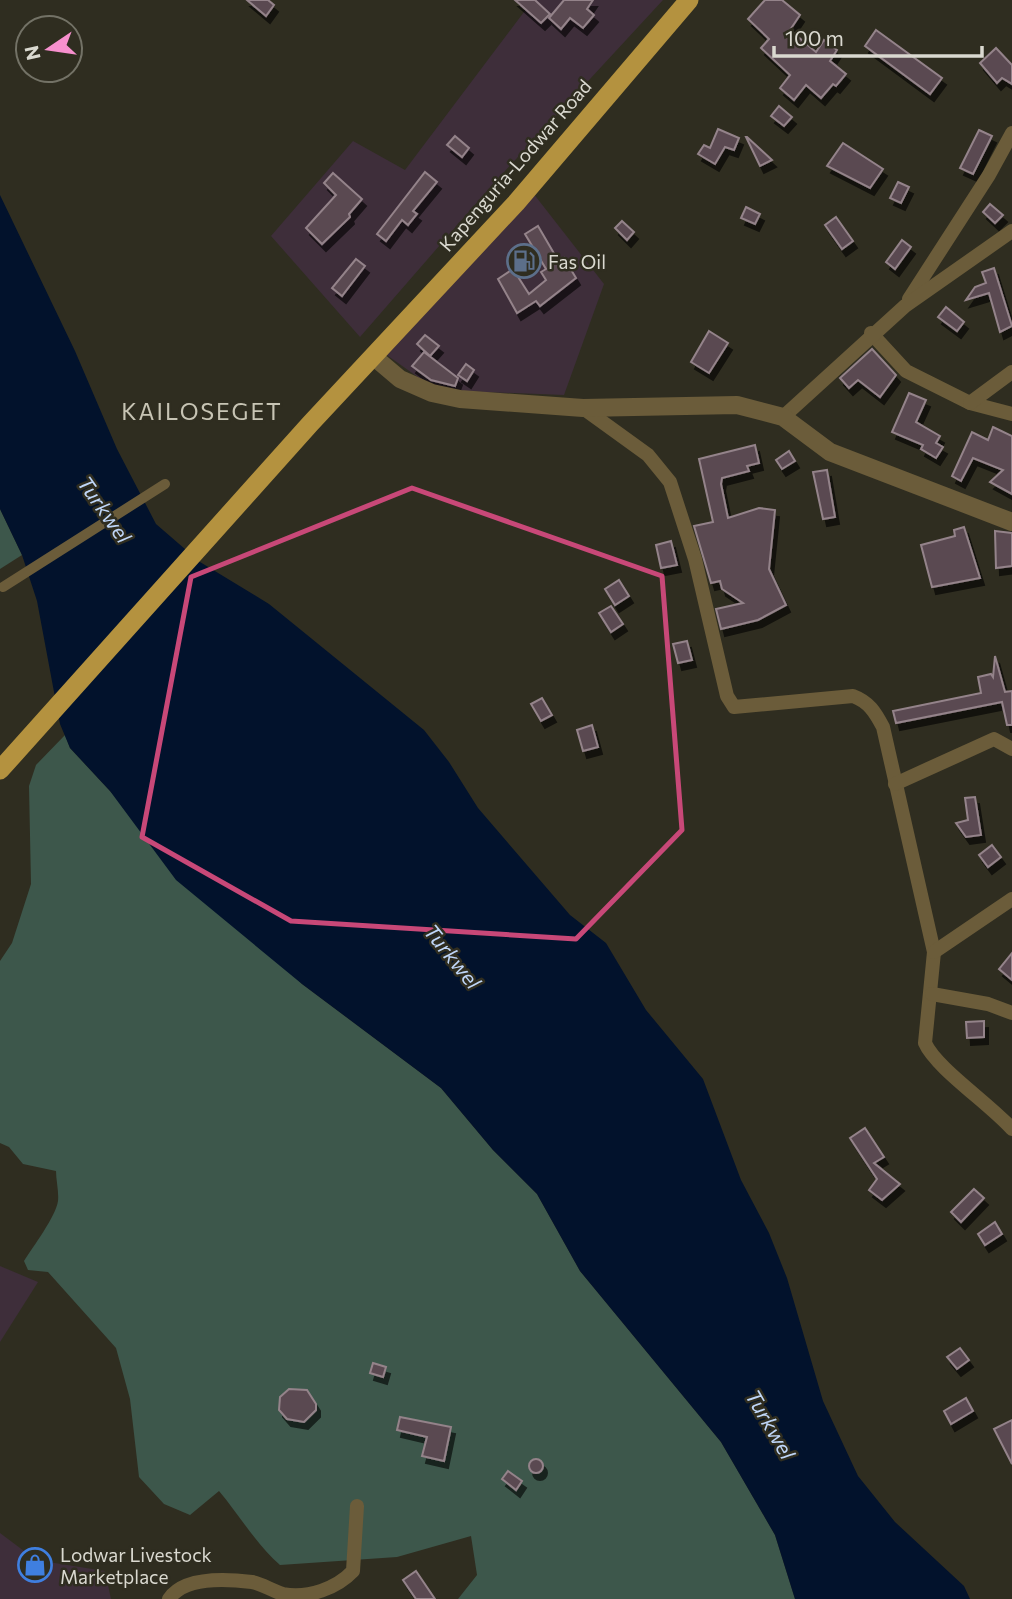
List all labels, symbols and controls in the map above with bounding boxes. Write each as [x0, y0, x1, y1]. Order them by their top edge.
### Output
north arrow [14, 14, 84, 84]
scale bar [774, 14, 982, 58]
text: 100 m [785, 25, 844, 50]
text: N [19, 43, 45, 62]
street label: Kapenguria-Lodwar Road [434, 74, 596, 256]
fuel station icon: Fas Oil [505, 242, 543, 280]
place label: Fas Oil [548, 250, 606, 273]
district label: KAILOSEGET [121, 397, 283, 425]
water label: Turkwel [73, 471, 137, 548]
water label: Turkwel [419, 919, 487, 994]
water label: Turkwel [741, 1385, 801, 1464]
place label: Lodwar Livestock Marketplace [60, 1543, 212, 1588]
shop icon: Lodwar Livestock Marketplace [16, 1546, 54, 1584]

